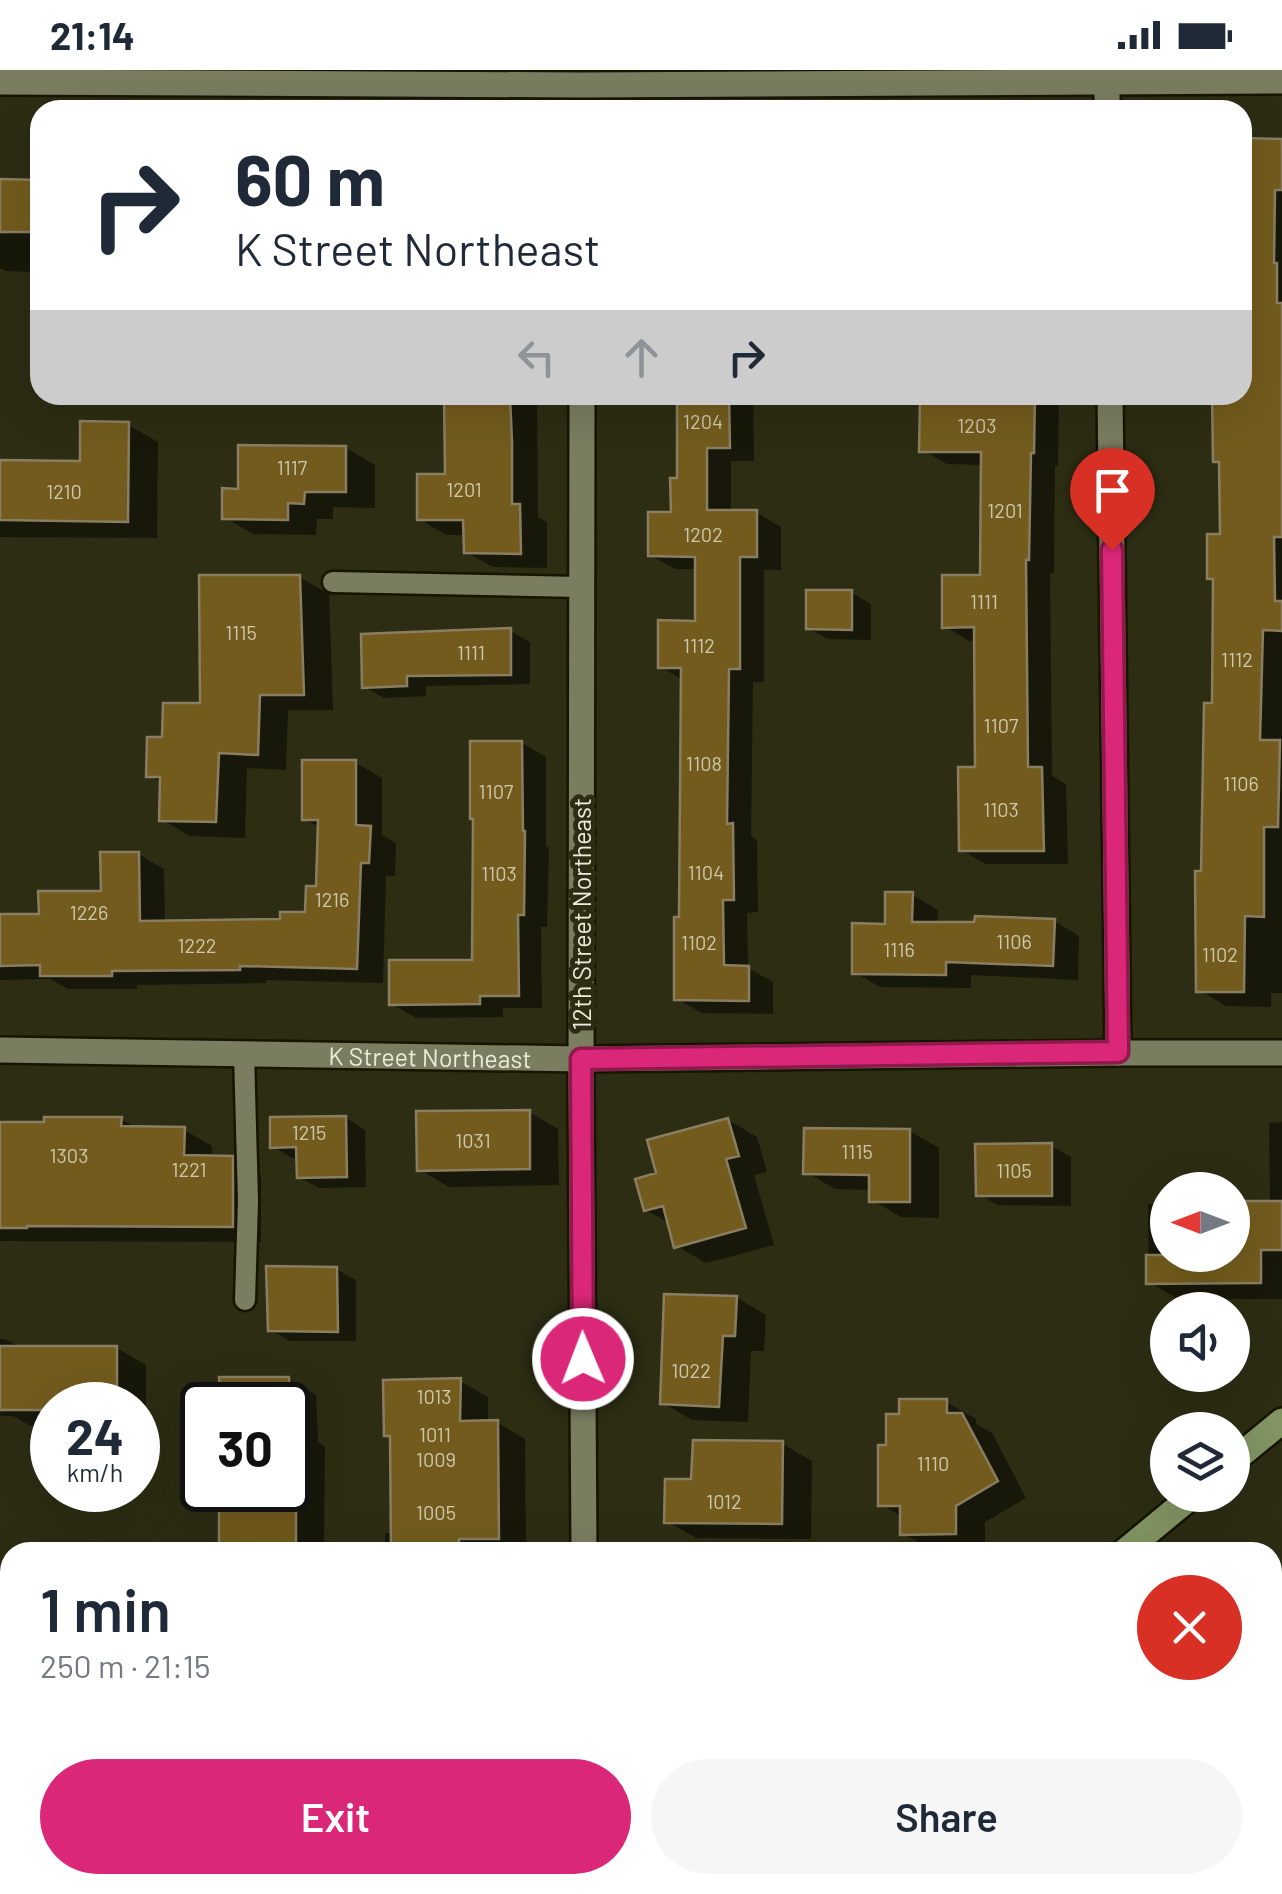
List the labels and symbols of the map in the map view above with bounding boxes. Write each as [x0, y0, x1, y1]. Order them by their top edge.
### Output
house number: 1204 [683, 409, 723, 433]
house number: 1203 [957, 413, 997, 437]
pin [1070, 448, 1155, 551]
house number: 1117 [277, 455, 308, 479]
house number: 1201 [446, 477, 482, 501]
house number: 1210 [46, 479, 82, 503]
house number: 1201 [987, 498, 1023, 522]
house number: 1202 [683, 522, 723, 546]
house number: 1111 [970, 589, 998, 613]
house number: 1115 [225, 620, 257, 644]
house number: 1112 [683, 633, 715, 657]
house number: 1111 [457, 640, 485, 664]
house number: 1112 [1221, 647, 1253, 671]
house number: 1107 [984, 713, 1019, 737]
house number: 1108 [686, 751, 722, 775]
house number: 1106 [1223, 771, 1259, 795]
house number: 1107 [479, 779, 514, 803]
house number: 1103 [983, 797, 1019, 821]
street label: 12th Street Northeast [566, 798, 596, 1030]
house number: 1104 [688, 860, 724, 884]
house number: 1103 [481, 861, 517, 885]
house number: 1216 [315, 887, 349, 911]
house number: 1226 [70, 900, 108, 924]
house number: 1106 [996, 929, 1032, 953]
house number: 1102 [681, 930, 717, 954]
house number: 1222 [177, 933, 217, 957]
house number: 1116 [883, 937, 915, 961]
house number: 1102 [1202, 942, 1238, 966]
street label: K Street Northeast [328, 1040, 532, 1073]
house number: 1215 [292, 1120, 326, 1144]
house number: 1031 [455, 1128, 491, 1152]
house number: 1115 [841, 1139, 873, 1163]
house number: 1303 [50, 1143, 88, 1167]
house number: 1221 [171, 1157, 207, 1181]
house number: 1105 [996, 1158, 1032, 1182]
north arrow [1150, 1172, 1250, 1272]
position arrow [531, 1307, 635, 1411]
house number: 1022 [671, 1358, 711, 1382]
speed limit sign: 30 [180, 1382, 310, 1512]
house number: 1013 [416, 1384, 452, 1408]
house number: 1011 [419, 1422, 451, 1446]
house number: 1009 [416, 1447, 456, 1471]
house number: 1110 [917, 1451, 949, 1475]
house number: 1012 [706, 1489, 742, 1513]
house number: 1005 [416, 1500, 456, 1524]

